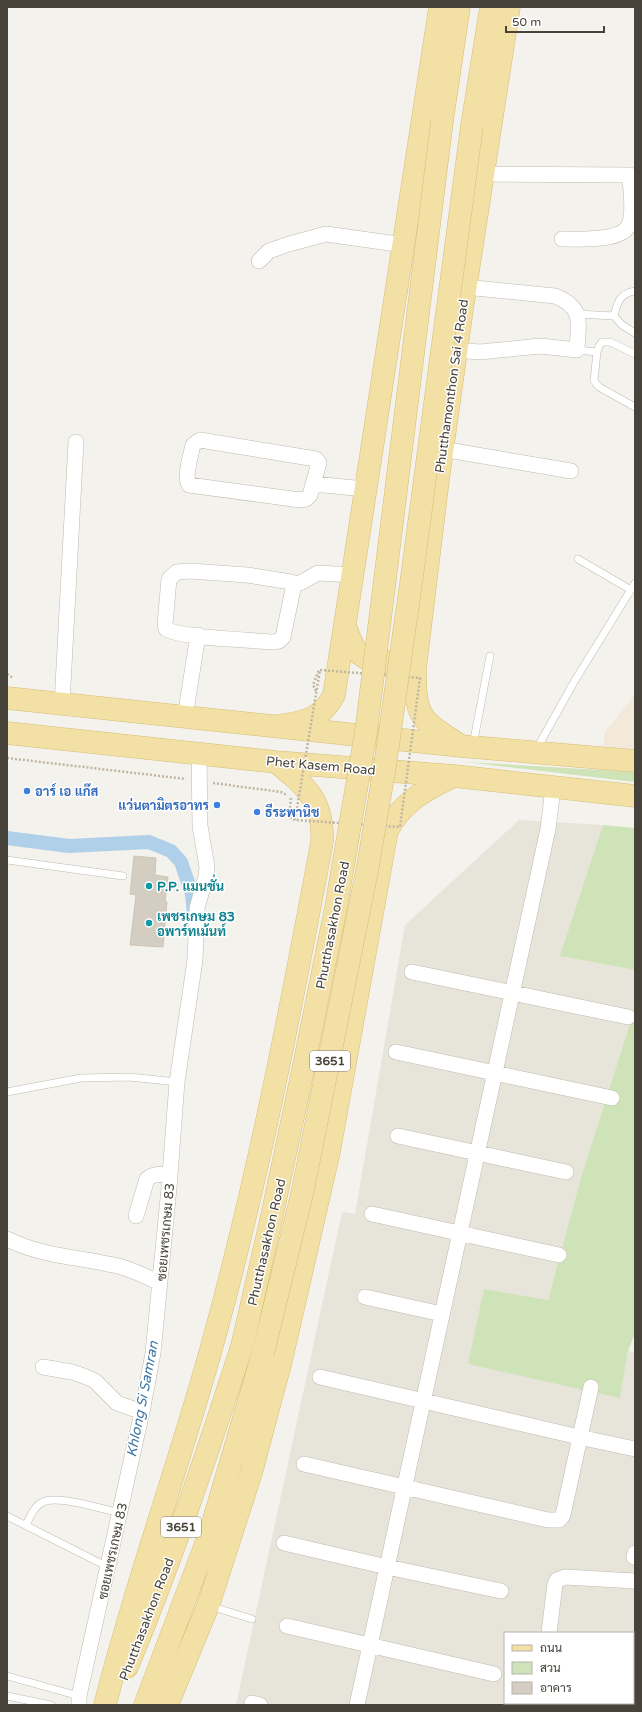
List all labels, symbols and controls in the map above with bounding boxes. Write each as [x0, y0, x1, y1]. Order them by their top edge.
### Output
scale bar [506, 8, 604, 34]
text: 50 m [512, 15, 541, 29]
street label: Phutthamonthon Sai 4 Road [432, 298, 472, 474]
street label: Phet Kasem Road [265, 753, 376, 779]
place label: อาร์ เอ แก๊ส [35, 782, 98, 800]
marker: อาร์ เอ แก๊ส [22, 786, 32, 796]
place label: แว่นตามิตรอาทร [118, 797, 210, 814]
marker: แว่นตามิตรอาทร [212, 800, 222, 810]
place label: ธีระพานิช [265, 803, 319, 821]
marker: ธีระพานิช [252, 807, 262, 817]
street label: Phutthasakhon Road [313, 860, 353, 991]
place label: P.P. แมนชั่น [157, 874, 224, 895]
marker: P.P. แมนชั่น [144, 881, 154, 891]
place label: เพชรเกษม 83 อพาร์ทเม้นท์ [157, 909, 235, 940]
marker: เพชรเกษม 83 อพาร์ทเม้นท์ [144, 918, 154, 928]
road number: 3651 [310, 1051, 350, 1071]
street label: Phutthasakhon Road [245, 1177, 289, 1307]
street label: ซอยเพชรเกษม 83 [154, 1182, 178, 1282]
water label: Khlong Si Samran [123, 1339, 162, 1458]
street label: ซอยเพชรเกษม 83 [95, 1501, 131, 1601]
road number: 3651 [161, 1517, 201, 1537]
street label: Phutthasakhon Road [116, 1556, 178, 1683]
legend [504, 1632, 634, 1704]
text: ถนน [540, 1641, 563, 1655]
text: สวน [540, 1661, 561, 1675]
text: อาคาร [540, 1681, 572, 1695]

